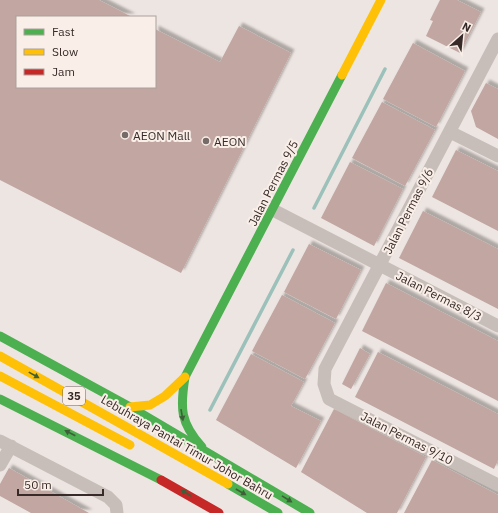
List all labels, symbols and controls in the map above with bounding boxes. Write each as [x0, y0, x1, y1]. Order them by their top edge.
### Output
legend [16, 16, 156, 88]
north arrow [442, 16, 482, 56]
text: N [460, 19, 473, 35]
text: Fast [52, 24, 75, 39]
text: Slow [52, 44, 78, 59]
text: Jam [52, 64, 75, 79]
place label: AEON Mall [133, 128, 190, 143]
marker: AEON Mall [120, 130, 130, 140]
place label: AEON [214, 134, 246, 149]
marker: AEON [201, 136, 211, 146]
street label: Jalan Permas 9/5 [245, 138, 301, 228]
street label: Jalan Permas 9/6 [380, 166, 436, 256]
street label: Jalan Permas 8/3 [394, 268, 484, 324]
one-way arrow [28, 372, 40, 378]
road number: 35 [63, 387, 85, 405]
street label: Lebuhraya Pantai Timur Johor Bahru [98, 392, 276, 502]
street label: Jalan Permas 9/10 [358, 408, 456, 468]
one-way arrow [179, 409, 185, 422]
one-way arrow [65, 430, 76, 437]
scale bar [18, 471, 103, 497]
text: 50 m [24, 477, 52, 492]
one-way arrow [236, 488, 247, 495]
one-way arrow [180, 490, 192, 497]
one-way arrow [282, 495, 292, 503]

